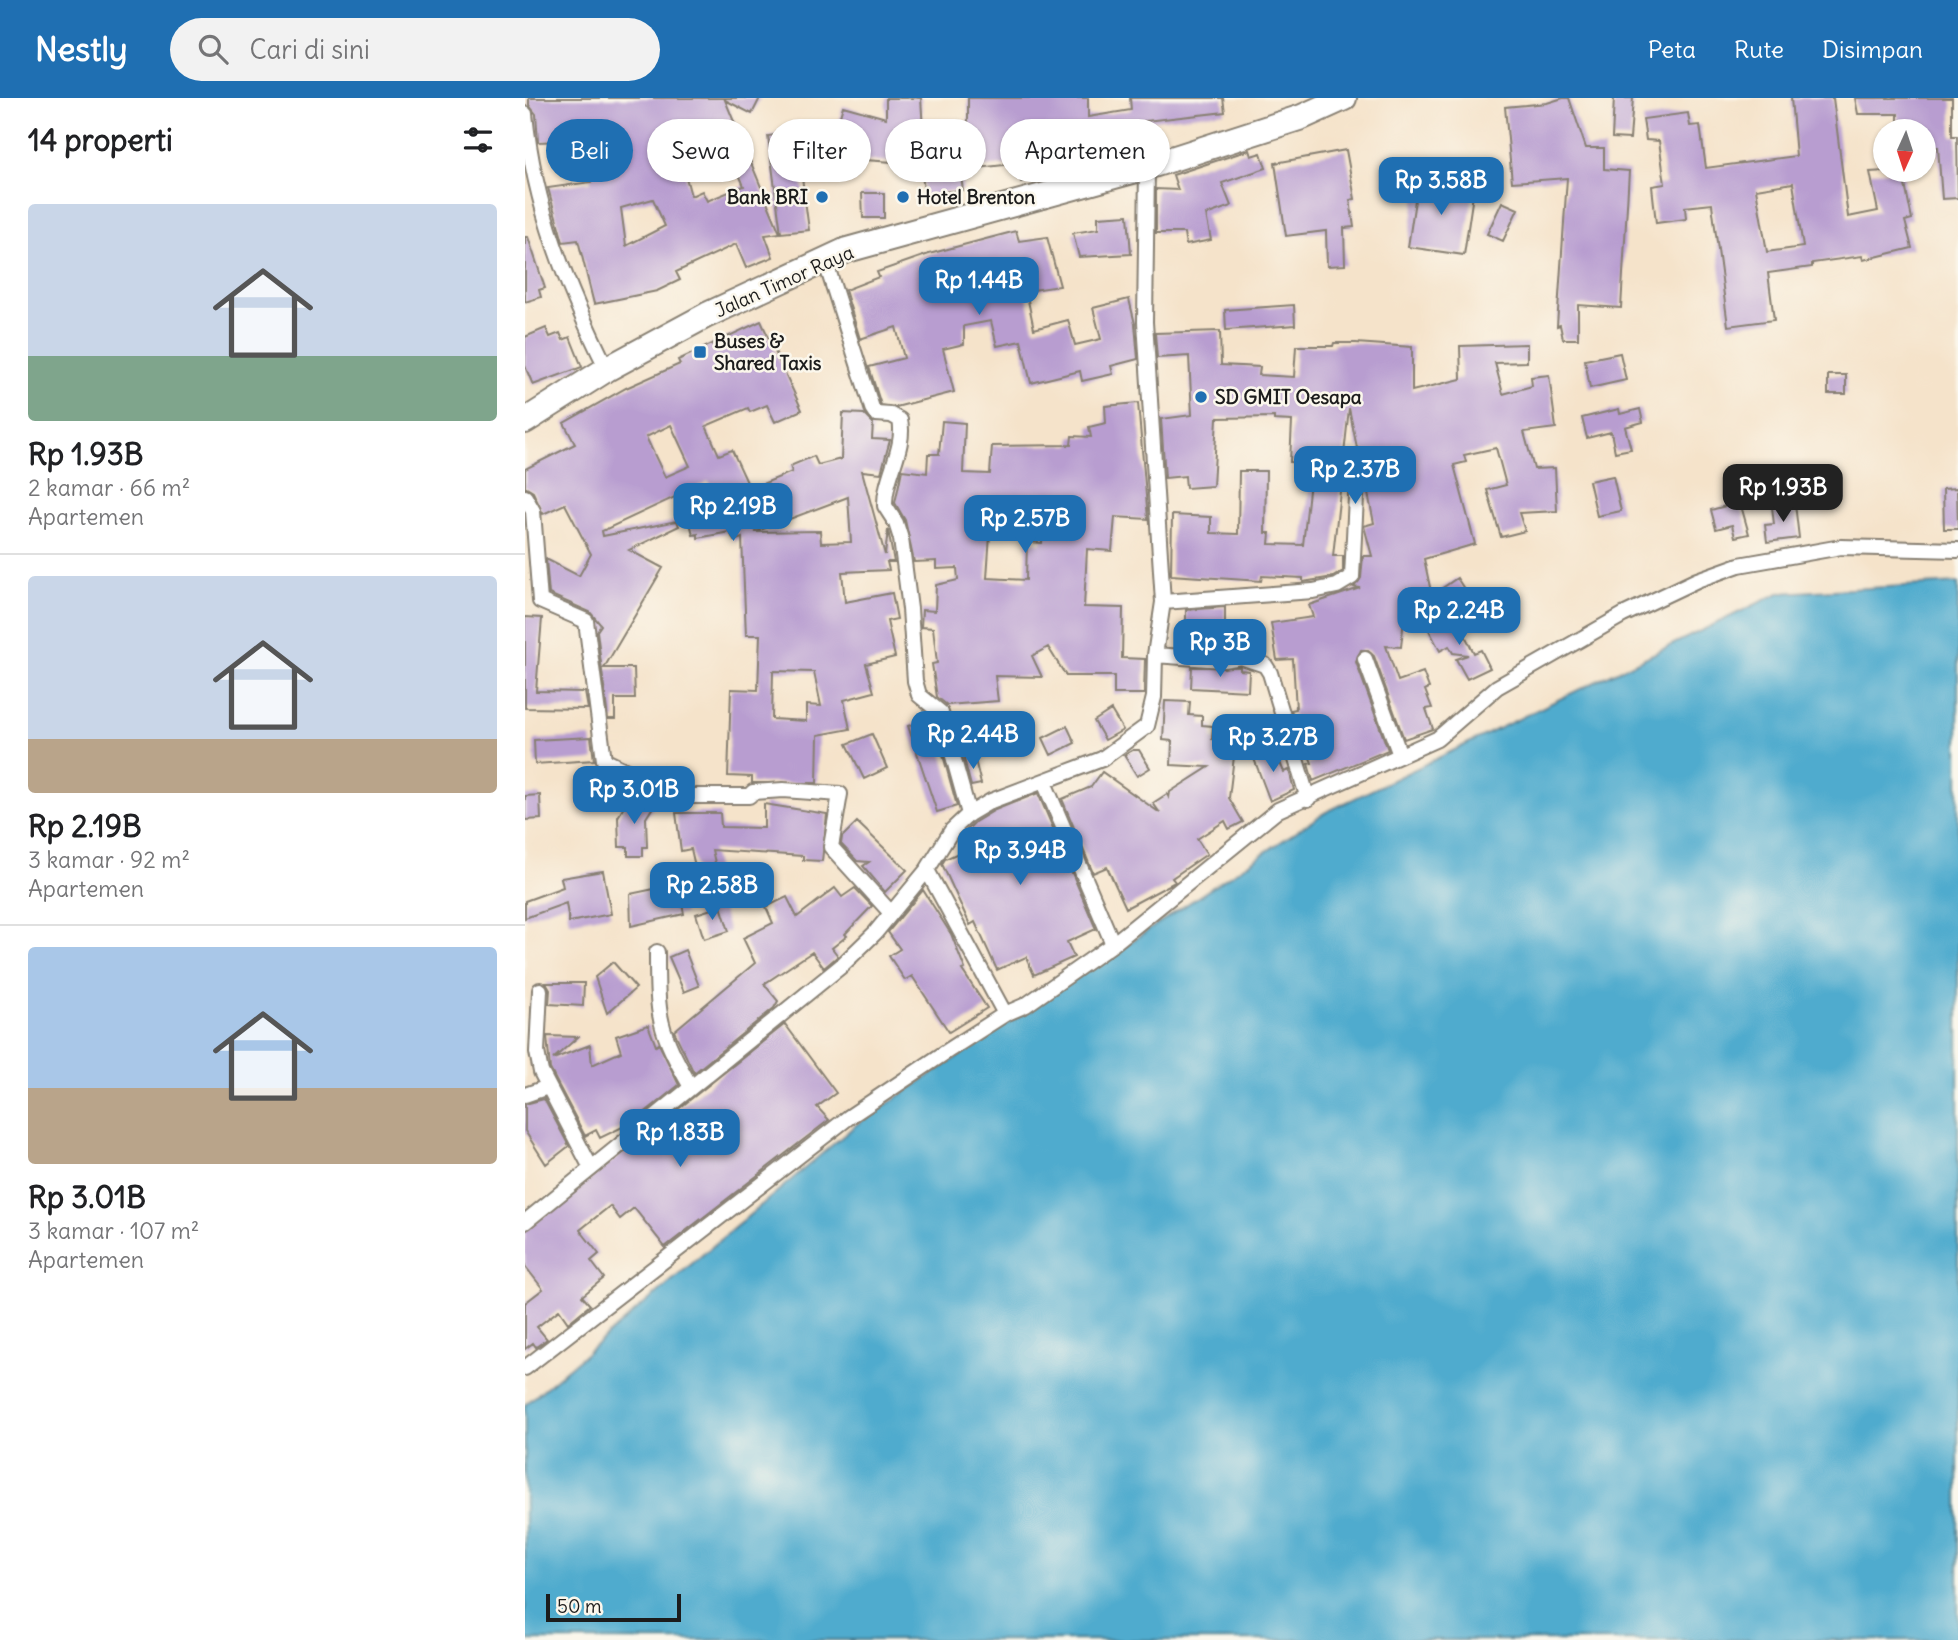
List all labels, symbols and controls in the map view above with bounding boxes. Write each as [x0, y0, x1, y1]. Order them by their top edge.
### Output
search box [170, 18, 660, 81]
text: Nestly [35, 28, 128, 70]
icon: search [194, 30, 232, 68]
text: Cari di sini [250, 33, 370, 66]
text: Peta [1648, 34, 1696, 64]
text: Rute [1734, 34, 1784, 64]
text: Disimpan [1822, 34, 1923, 64]
chip: Beli [546, 119, 633, 182]
chip: Sewa [647, 119, 754, 182]
chip: Filter [768, 119, 871, 182]
chip: Baru [885, 119, 986, 182]
chip: Apartemen [1000, 119, 1170, 182]
north arrow [1873, 119, 1935, 182]
map controls [1873, 119, 1936, 182]
text: 14 properti [28, 121, 173, 159]
icon: filters [459, 121, 497, 159]
pin: Rp 3.58B [1369, 158, 1513, 217]
text: Rp 3.58B [1395, 165, 1487, 194]
place label: Bank BRI [727, 185, 808, 209]
place label: Hotel Brenton [917, 185, 1035, 209]
marker: Bank BRI [814, 189, 830, 205]
marker: Hotel Brenton [895, 189, 911, 205]
street label: Jalan Timor Raya [711, 240, 857, 322]
icon: home [200, 250, 326, 376]
pin: Rp 1.44B [907, 258, 1051, 317]
text: Rp 1.44B [935, 265, 1023, 294]
place label: Buses & Shared Taxis [714, 329, 822, 375]
marker: Buses & Shared Taxis [692, 344, 708, 360]
place label: SD GMIT Oesapa [1215, 385, 1362, 409]
marker: SD GMIT Oesapa [1193, 389, 1209, 405]
text: Rp 1.93B [28, 435, 143, 473]
pin: Rp 2.37B [1283, 446, 1427, 506]
text: Rp 2.37B [1310, 454, 1400, 483]
pin: Rp 1.93B [1711, 464, 1855, 524]
text: Rp 1.93B [1739, 472, 1827, 501]
text: 2 kamar · 66 m² [28, 473, 190, 502]
pin: Rp 2.19B [661, 484, 805, 543]
text: Rp 2.19B [689, 491, 777, 520]
pin: Rp 2.57B [953, 496, 1097, 555]
text: Apartemen [28, 502, 144, 531]
text: Rp 2.57B [980, 503, 1070, 532]
pin: Rp 2.24B [1387, 588, 1531, 647]
text: Rp 2.24B [1413, 595, 1505, 624]
pin: Rp 3B [1171, 620, 1269, 679]
icon: home [200, 622, 326, 748]
text: Rp 3B [1189, 627, 1251, 656]
pin: Rp 2.44B [901, 712, 1045, 771]
pin: Rp 3.27B [1201, 714, 1345, 774]
text: Rp 2.44B [927, 719, 1019, 748]
text: Rp 3.27B [1228, 722, 1318, 751]
pin: Rp 3.01B [562, 766, 706, 826]
text: Rp 3.01B [589, 774, 679, 803]
text: Rp 2.19B [28, 807, 142, 845]
pin: Rp 3.94B [948, 828, 1092, 887]
text: Rp 3.94B [974, 835, 1066, 864]
text: 3 kamar · 92 m² [28, 845, 190, 874]
pin: Rp 2.58B [640, 862, 784, 922]
text: Rp 2.58B [666, 870, 758, 899]
text: Apartemen [28, 874, 144, 903]
icon: home [200, 993, 326, 1119]
pin: Rp 1.83B [608, 1110, 752, 1169]
text: Rp 1.83B [636, 1117, 724, 1146]
text: Rp 3.01B [28, 1178, 146, 1216]
text: 3 kamar · 107 m² [28, 1216, 199, 1245]
text: Apartemen [28, 1245, 144, 1274]
scale bar [546, 1591, 681, 1623]
text: 50 m [557, 1594, 602, 1618]

